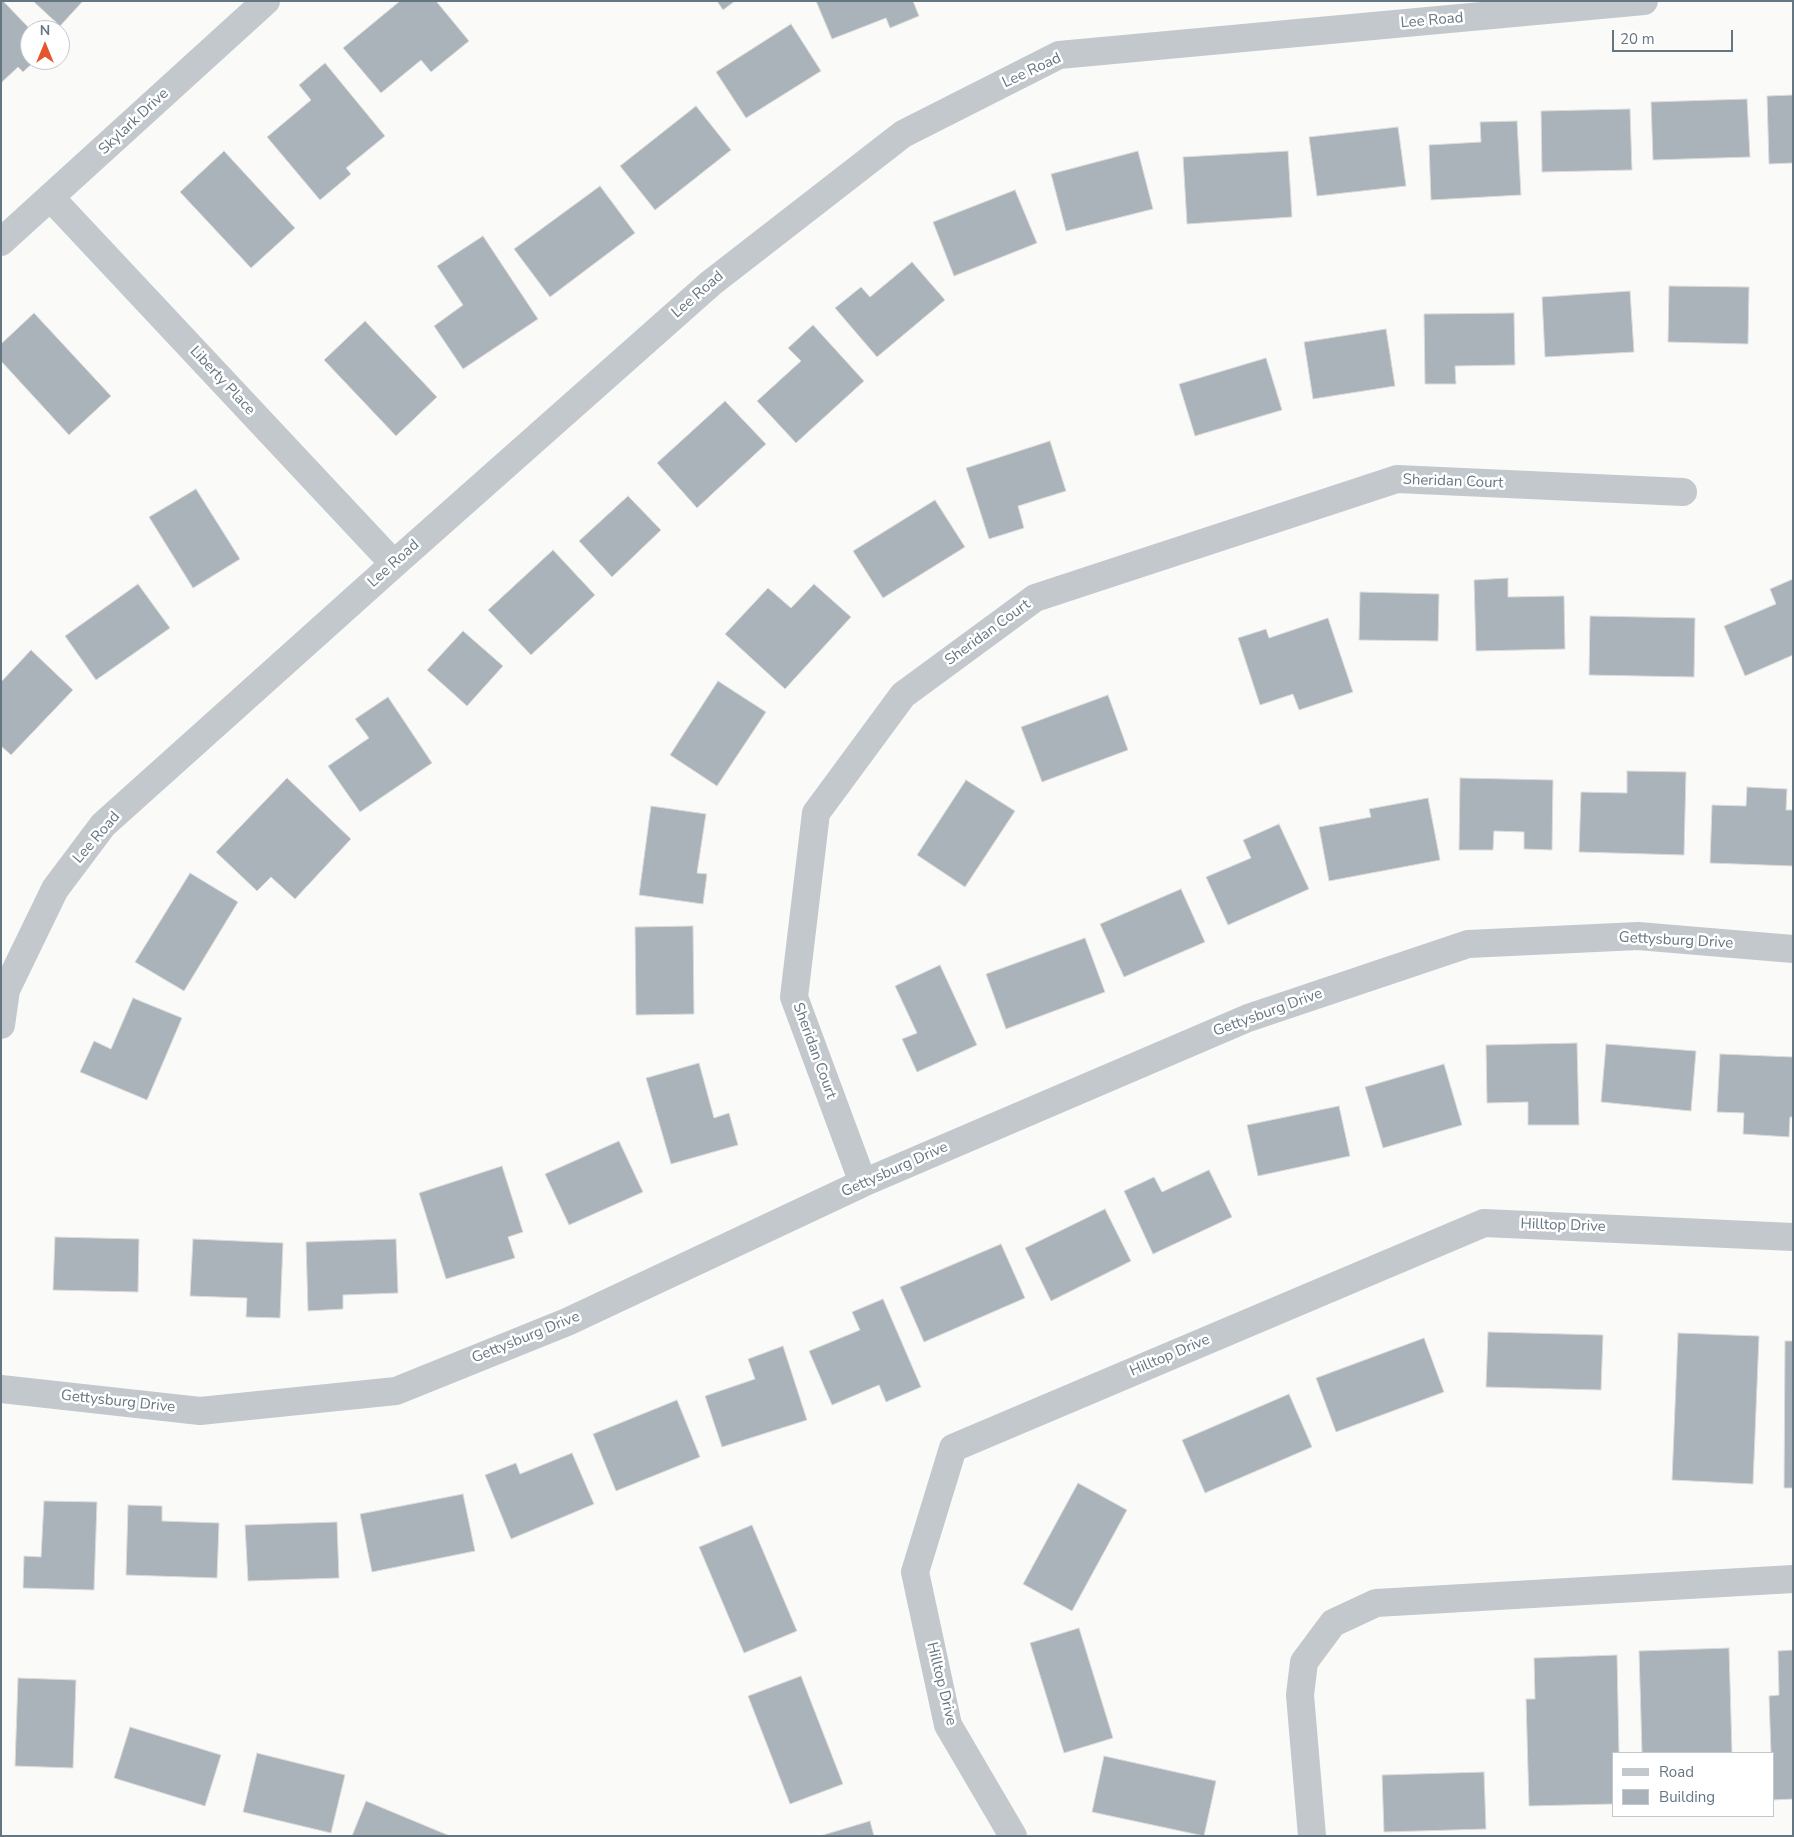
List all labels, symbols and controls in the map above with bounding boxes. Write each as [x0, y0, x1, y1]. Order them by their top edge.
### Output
street label: Lee Road [1400, 9, 1464, 33]
north arrow [20, 20, 70, 70]
scale bar [1614, 20, 1735, 52]
text: N [40, 21, 50, 40]
text: 20 m [1620, 29, 1655, 49]
street label: Lee Road [1000, 50, 1064, 92]
street label: Skylark Drive [95, 85, 173, 159]
street label: Lee Road [668, 268, 728, 322]
street label: Liberty Place [186, 343, 258, 419]
street label: Sheridan Court [1402, 471, 1504, 493]
street label: Lee Road [365, 536, 423, 592]
street label: Sheridan Court [942, 596, 1034, 670]
street label: Lee Road [70, 808, 124, 868]
street label: Gettysburg Drive [1618, 929, 1734, 953]
street label: Gettysburg Drive [1211, 985, 1325, 1041]
street label: Sheridan Court [788, 1000, 840, 1102]
street label: Gettysburg Drive [839, 1138, 951, 1202]
street label: Hilltop Drive [1520, 1216, 1606, 1236]
street label: Gettysburg Drive [469, 1308, 583, 1368]
street label: Hilltop Drive [1127, 1331, 1213, 1381]
street label: Gettysburg Drive [60, 1387, 176, 1417]
street label: Hilltop Drive [922, 1640, 960, 1728]
legend [1612, 1752, 1774, 1817]
text: Road [1659, 1762, 1694, 1782]
text: Building [1659, 1787, 1715, 1807]

